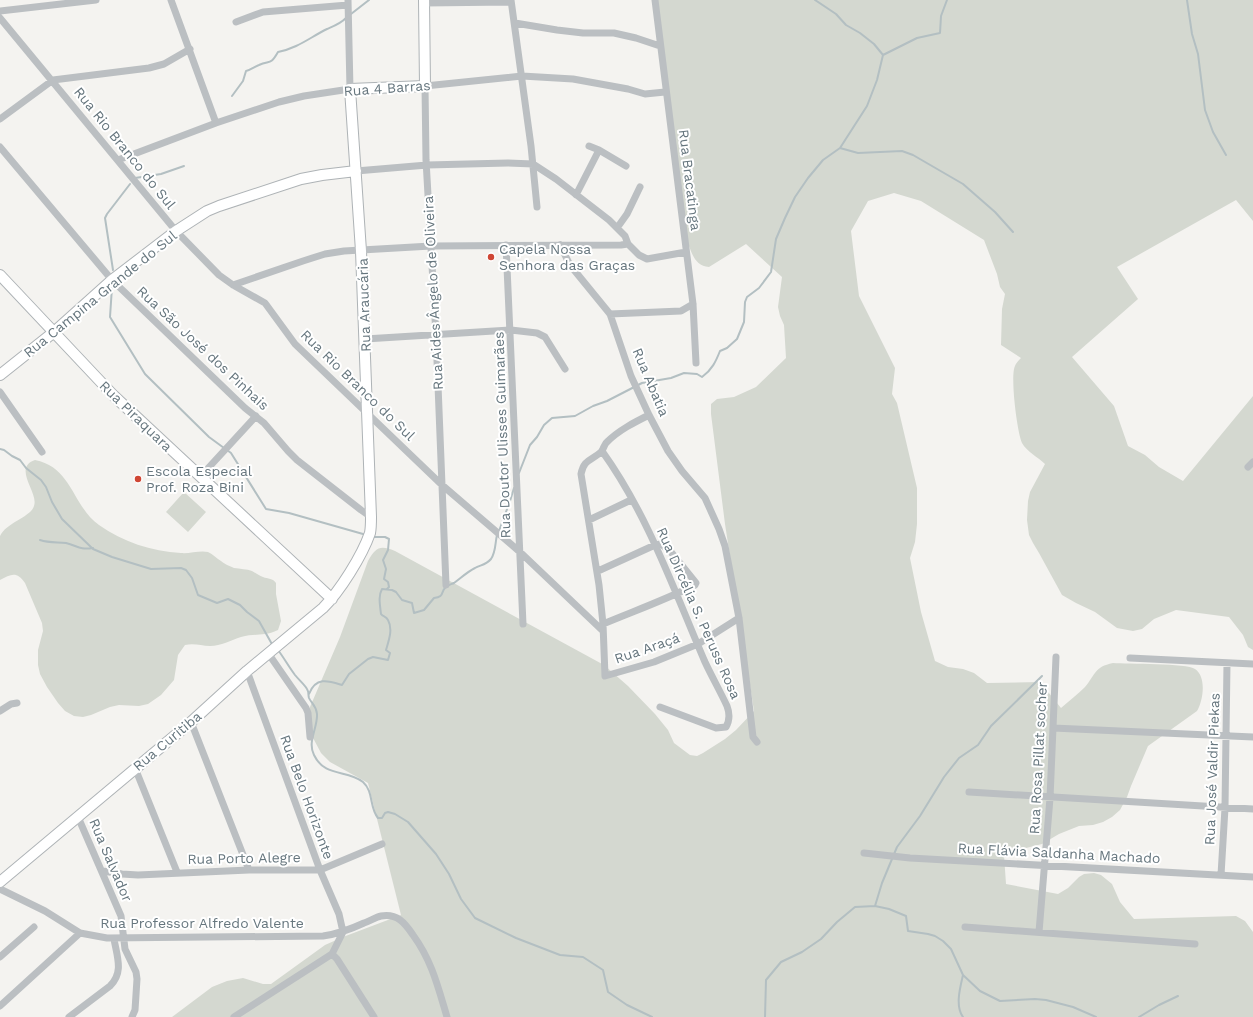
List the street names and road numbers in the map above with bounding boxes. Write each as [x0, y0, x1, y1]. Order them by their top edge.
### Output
street label: Rua 4 Barras [343, 77, 431, 99]
street label: Rua Rio Branco do Sul [71, 84, 180, 213]
street label: Rua Bracatinga [676, 128, 704, 232]
street label: Rua Aides Ângelo de Oliveira [420, 195, 446, 391]
street label: Rua Campina Grande do Sul [20, 227, 180, 361]
street label: Rua Araucária [354, 258, 374, 352]
street label: Rua São José dos Pinhais [134, 283, 272, 413]
street label: Rua Rio Branco do Sul [298, 326, 419, 444]
street label: Rua Doutor Ulisses Guimarães [490, 331, 514, 539]
street label: Rua Abatia [629, 345, 673, 419]
street label: Rua Piraquara [96, 377, 176, 455]
street label: Rua Dircélia S. Peruss Rosa [654, 525, 744, 701]
street label: Rua Araçá [612, 629, 682, 667]
street label: Rua Rosa Pillat socher [1026, 681, 1050, 835]
street label: Rua José Valdir Piekas [1201, 693, 1223, 845]
street label: Rua Curitiba [130, 708, 204, 774]
street label: Rua Belo Horizonte [277, 733, 337, 861]
street label: Rua Salvador [86, 816, 136, 904]
street label: Rua Flávia Saldanha Machado [957, 840, 1161, 866]
street label: Rua Porto Alegre [187, 849, 301, 867]
street label: Rua Professor Alfredo Valente [100, 915, 304, 931]

